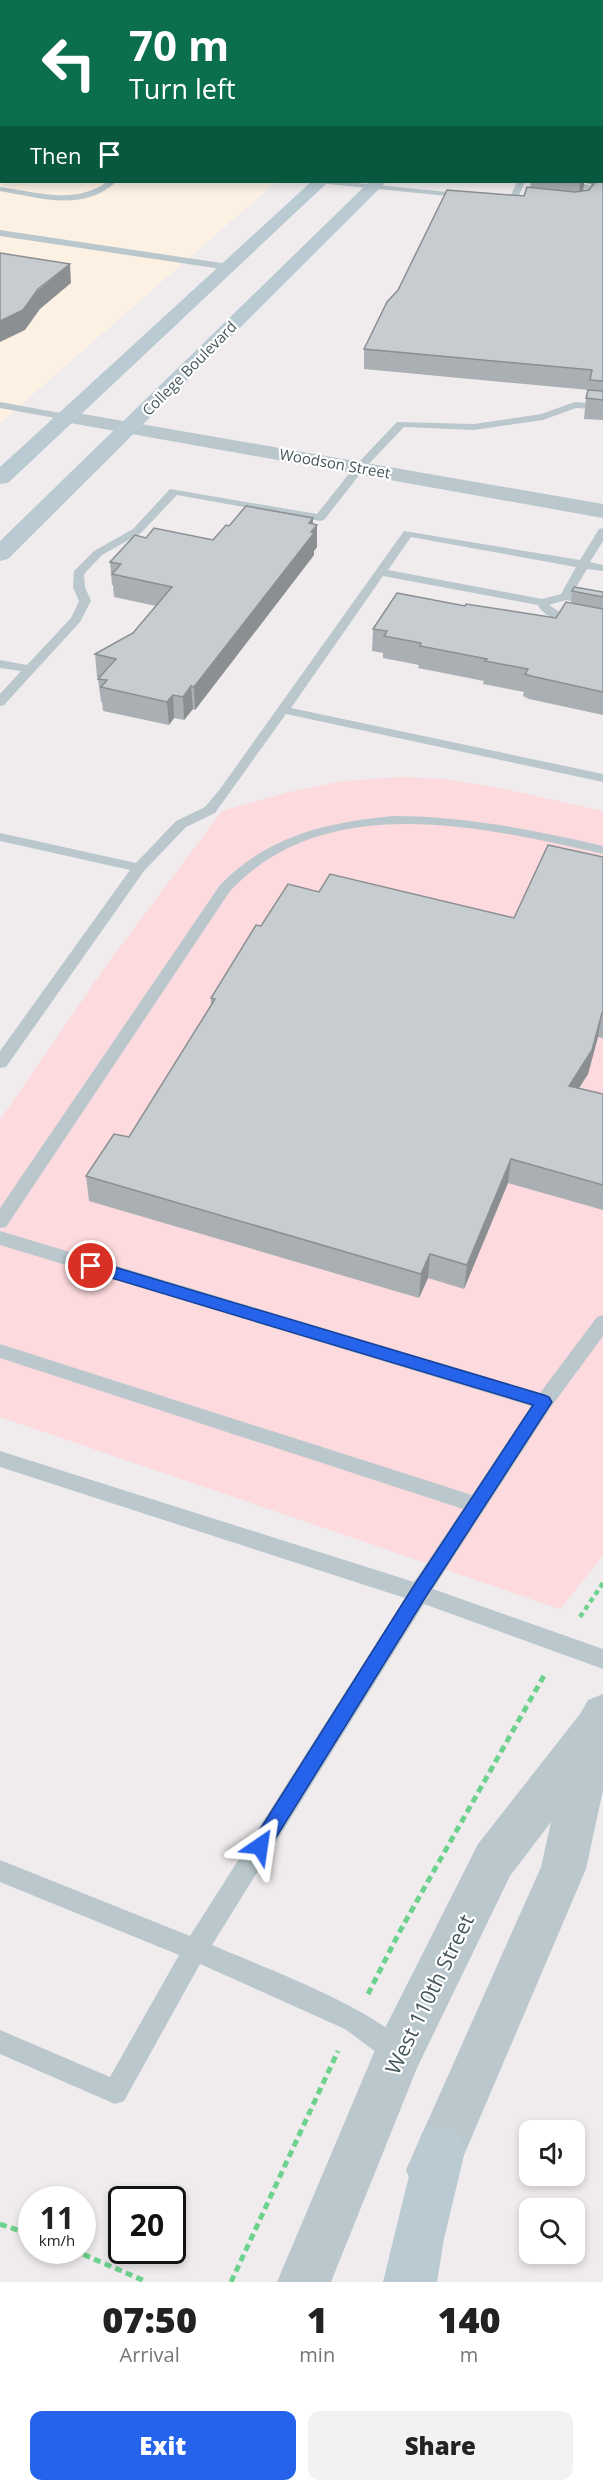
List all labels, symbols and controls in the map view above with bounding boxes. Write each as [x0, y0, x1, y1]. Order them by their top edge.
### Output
text: 70 m [129, 16, 229, 73]
icon: left [30, 24, 108, 102]
text: Turn left [129, 70, 236, 107]
icon: arrive [93, 138, 126, 171]
text: Then [30, 140, 81, 170]
street label: College Boulevard [137, 316, 241, 420]
street label: Woodson Street [278, 443, 392, 483]
pin [65, 1240, 116, 1291]
icon: arrive [74, 1249, 107, 1282]
position arrow [228, 1814, 292, 1878]
street label: West 110th Street [378, 1909, 480, 2079]
map controls [519, 2120, 585, 2264]
button: sound [519, 2120, 585, 2186]
speed limit sign: 20 [108, 2186, 186, 2264]
text: 11 [40, 2197, 74, 2238]
button: search [519, 2198, 585, 2264]
text: km/h [39, 2230, 75, 2250]
text: 07:50 [102, 2295, 197, 2344]
text: 1 [307, 2295, 328, 2344]
text: 140 [437, 2295, 501, 2344]
text: Arrival [120, 2341, 180, 2368]
text: min [299, 2341, 335, 2368]
text: m [460, 2341, 478, 2368]
button: Exit [30, 2411, 296, 2480]
button: Share [308, 2411, 573, 2480]

